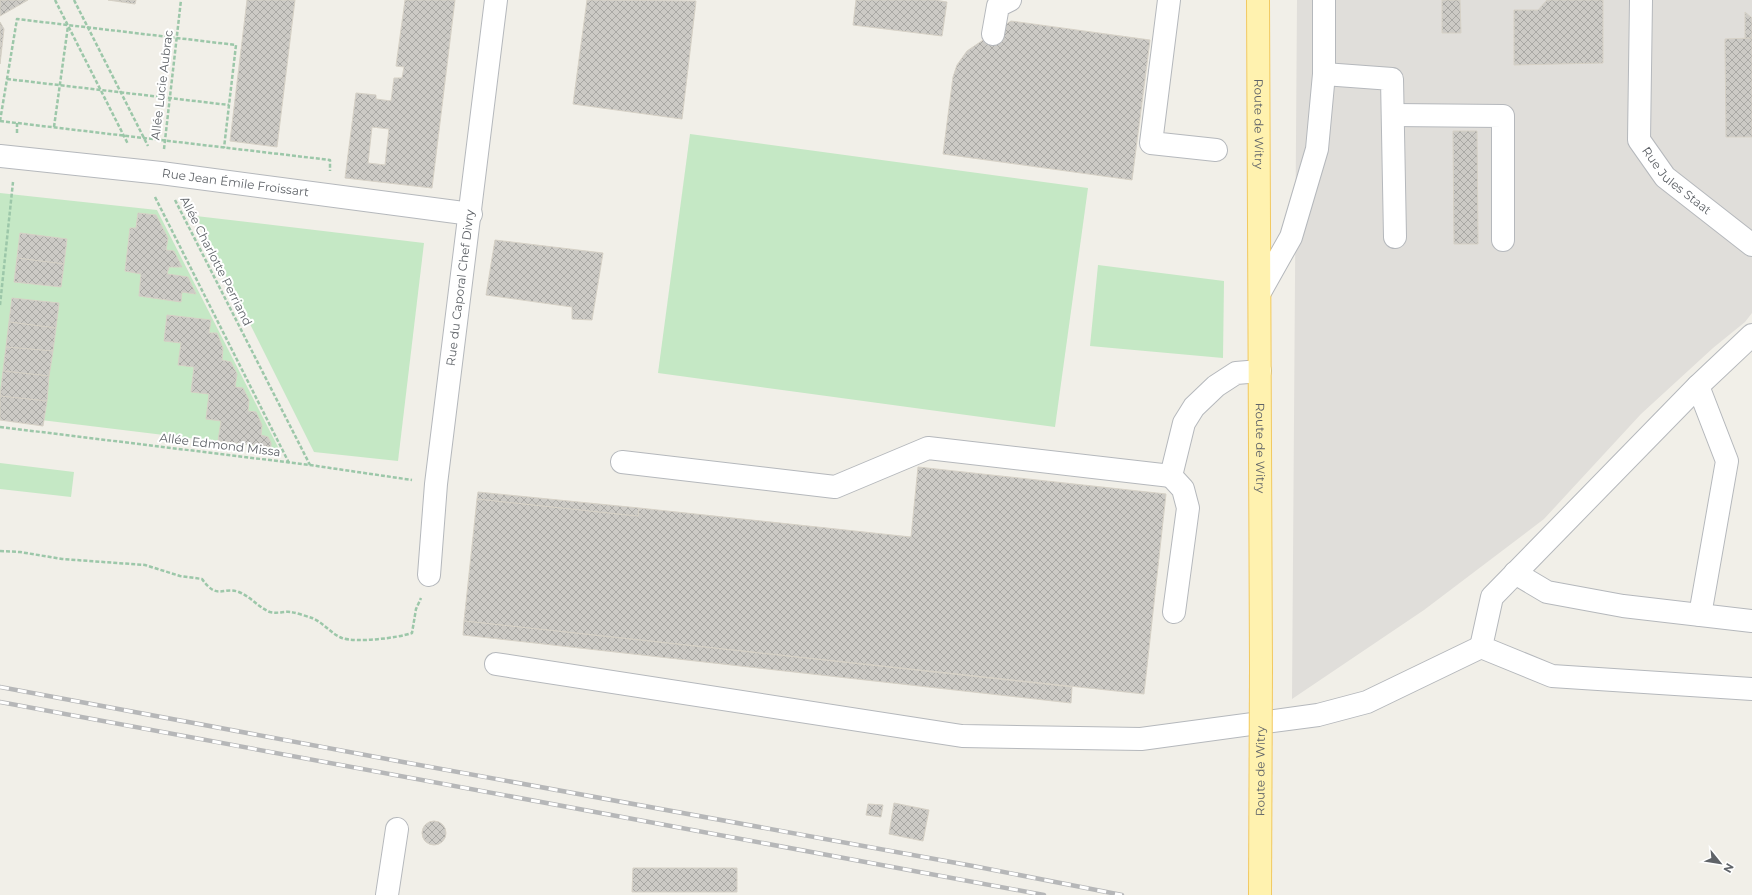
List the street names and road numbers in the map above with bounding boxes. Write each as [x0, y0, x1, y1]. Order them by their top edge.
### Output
street label: Allée Lucie Aubrac [147, 29, 176, 141]
street label: Route de Witry [1251, 79, 1267, 170]
street label: Rue Jules Staat [1639, 144, 1715, 218]
street label: Rue Jean Émile Froissart [161, 165, 310, 199]
street label: Allée Charlotte Perriand [177, 194, 256, 328]
street label: Rue du Caporal Chef Divry [443, 208, 477, 367]
street label: Route de Witry [1253, 403, 1268, 494]
street label: Allée Edmond Missa [159, 430, 281, 459]
street label: Route de Witry [1252, 725, 1268, 816]

